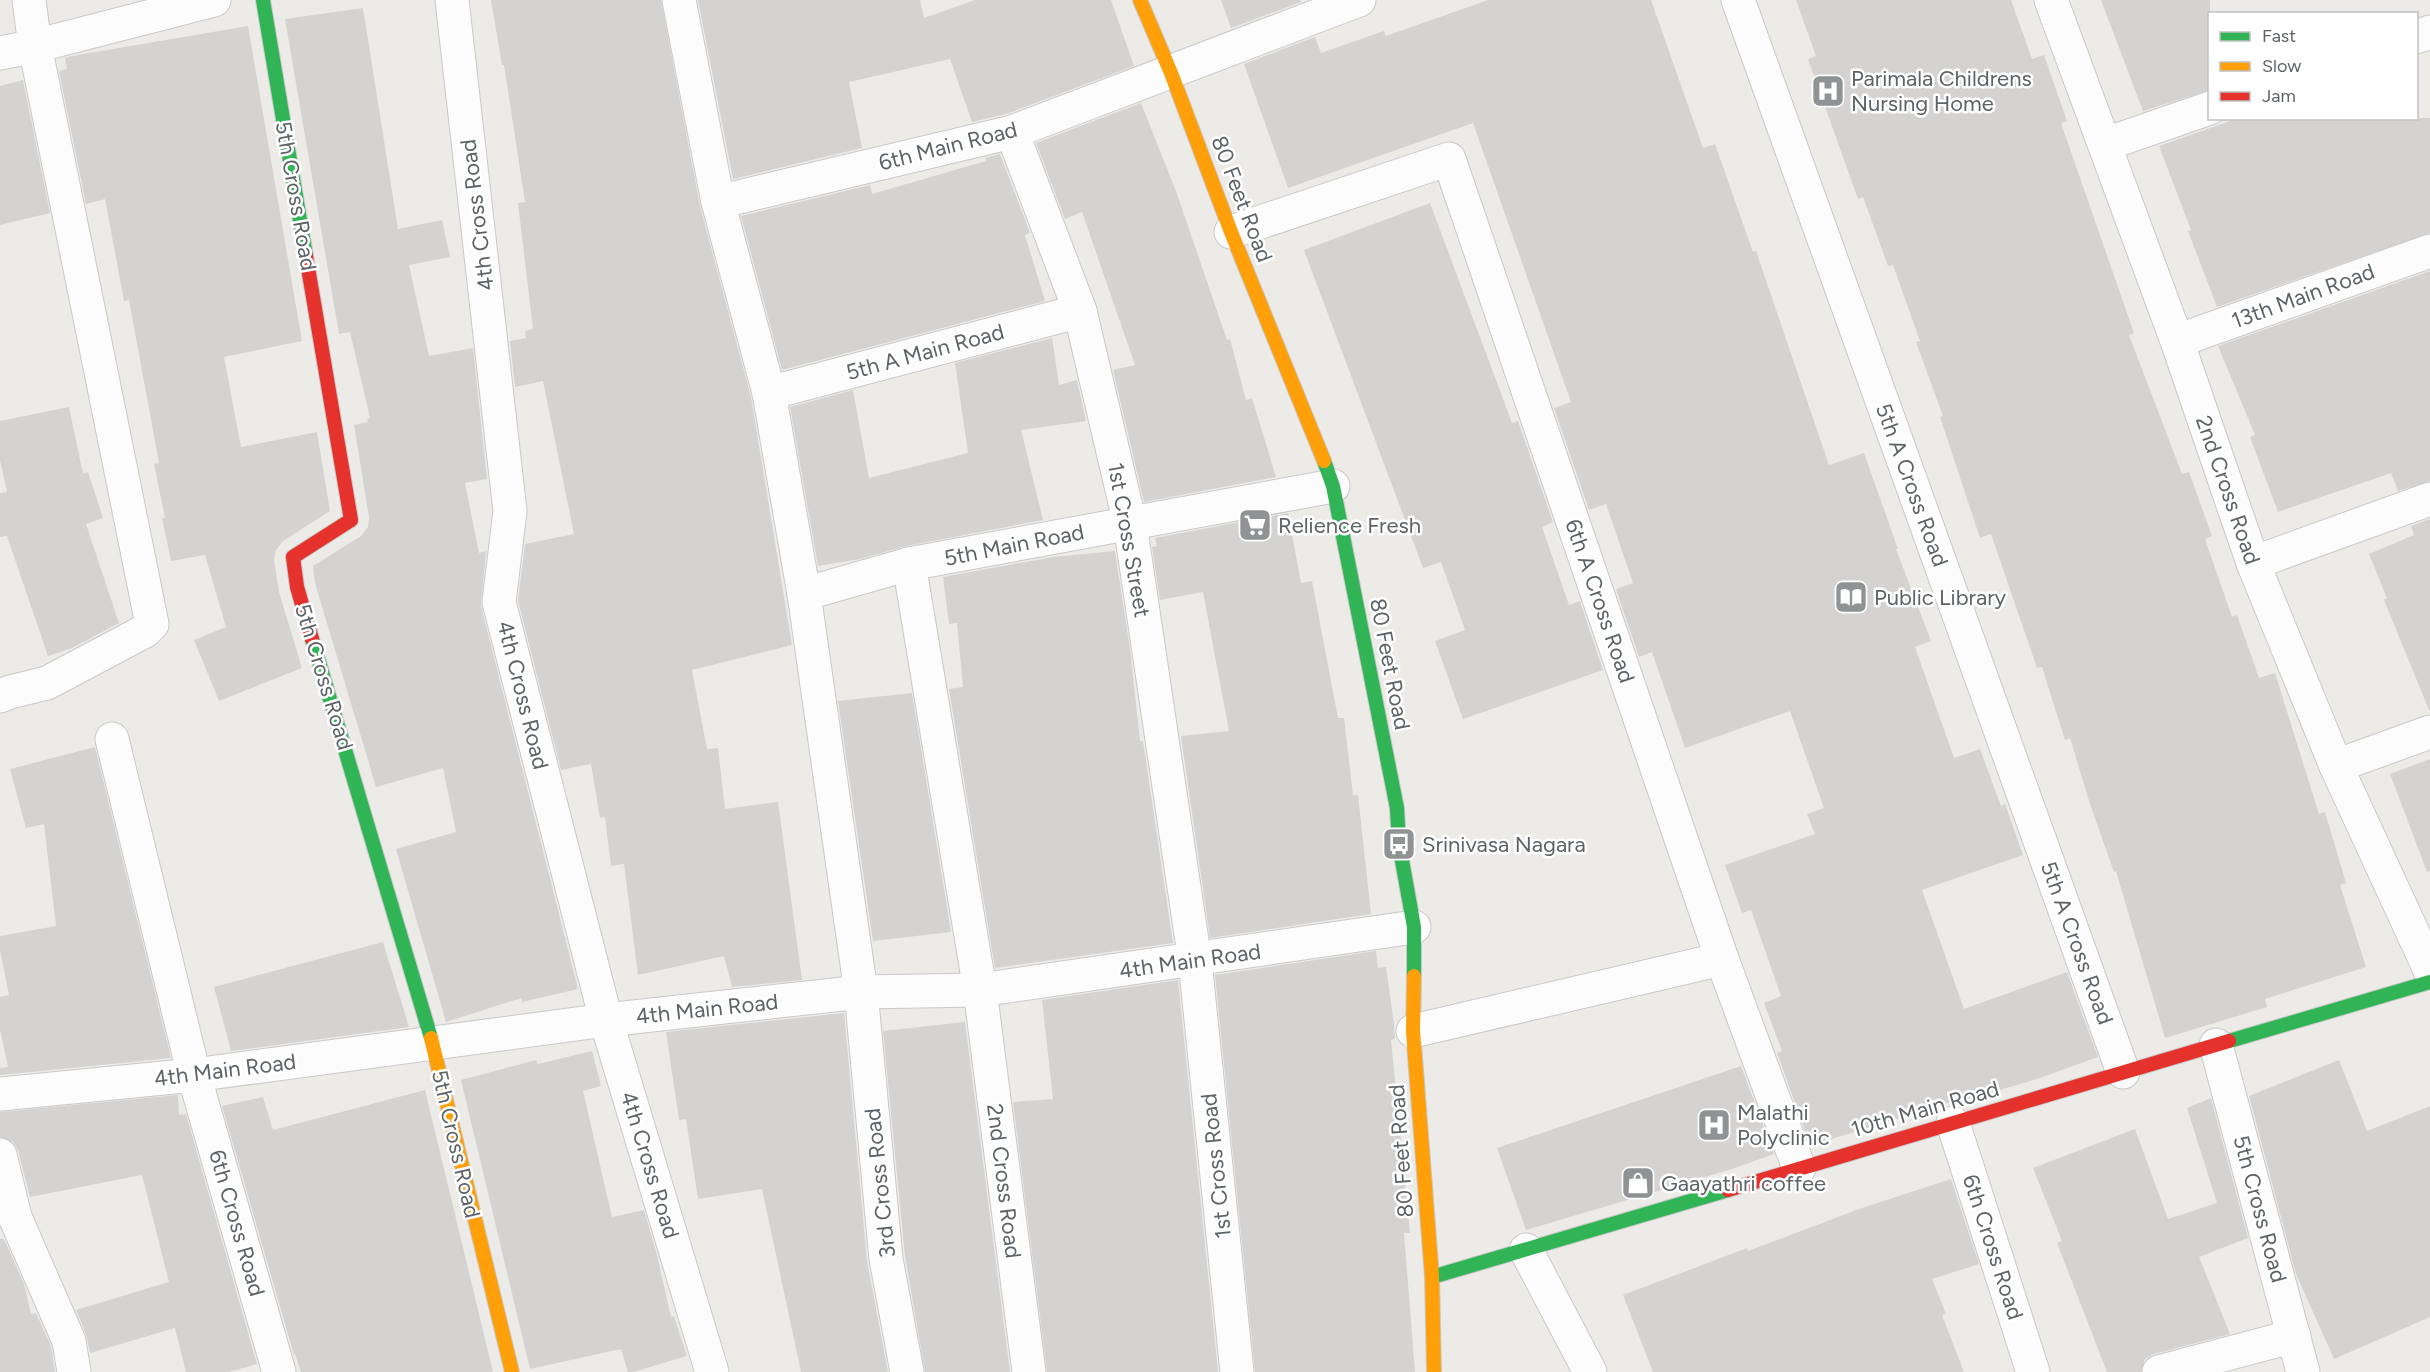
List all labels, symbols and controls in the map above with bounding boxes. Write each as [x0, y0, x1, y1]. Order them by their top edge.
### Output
legend [2208, 12, 2418, 120]
text: Fast [2262, 25, 2296, 47]
text: Slow [2262, 55, 2301, 77]
place label: Parimala Childrens Nursing Home [1851, 65, 2032, 117]
hospital icon: Parimala Childrens Nursing Home [1810, 73, 1846, 109]
text: Jam [2262, 85, 2296, 107]
street label: 6th Main Road [876, 116, 1020, 176]
street label: 5th Cross Road [270, 119, 322, 273]
street label: 80 Feet Road [1206, 132, 1278, 266]
street label: 4th Cross Road [454, 138, 500, 292]
street label: 13th Main Road [2228, 258, 2378, 334]
street label: 5th A Main Road [843, 318, 1007, 386]
street label: 5th A Cross Road [1870, 400, 1954, 570]
street label: 2nd Cross Road [2190, 412, 2266, 568]
street label: 1st Cross Street [1102, 461, 1156, 619]
supermarket icon: Relience Fresh [1237, 507, 1273, 543]
place label: Relience Fresh [1278, 512, 1421, 539]
street label: 6th A Cross Road [1559, 516, 1641, 686]
street label: 5th Main Road [942, 518, 1086, 572]
library icon: Public Library [1833, 579, 1869, 615]
place label: Public Library [1874, 584, 2007, 611]
street label: 80 Feet Road [1364, 596, 1416, 732]
street label: 5th Cross Road [289, 601, 359, 753]
street label: 4th Cross Road [491, 618, 555, 772]
bus stop icon: Srinivasa Nagara [1381, 826, 1417, 862]
place label: Srinivasa Nagara [1422, 831, 1586, 858]
street label: 5th A Cross Road [2035, 858, 2119, 1028]
street label: 4th Main Road [1117, 938, 1263, 984]
street label: 4th Main Road [634, 988, 780, 1030]
street label: 4th Main Road [152, 1048, 298, 1092]
street label: 5th Cross Road [426, 1067, 486, 1221]
street label: 10th Main Road [1848, 1075, 2002, 1143]
street label: 80 Feet Road [1383, 1084, 1419, 1218]
street label: 4th Cross Road [615, 1088, 685, 1242]
street label: 1st Cross Road [1195, 1092, 1237, 1240]
place label: Malathi Polyclinic [1737, 1099, 1830, 1151]
street label: 2nd Cross Road [981, 1102, 1027, 1260]
street label: 3rd Cross Road [859, 1107, 901, 1259]
hospital icon: Malathi Polyclinic [1696, 1107, 1732, 1143]
street label: 5th Cross Road [2227, 1132, 2293, 1286]
street label: 6th Cross Road [203, 1147, 271, 1299]
shop icon: Gaayathri coffee [1620, 1165, 1656, 1201]
place label: Gaayathri coffee [1661, 1170, 1826, 1197]
street label: 6th Cross Road [1957, 1171, 2029, 1323]

